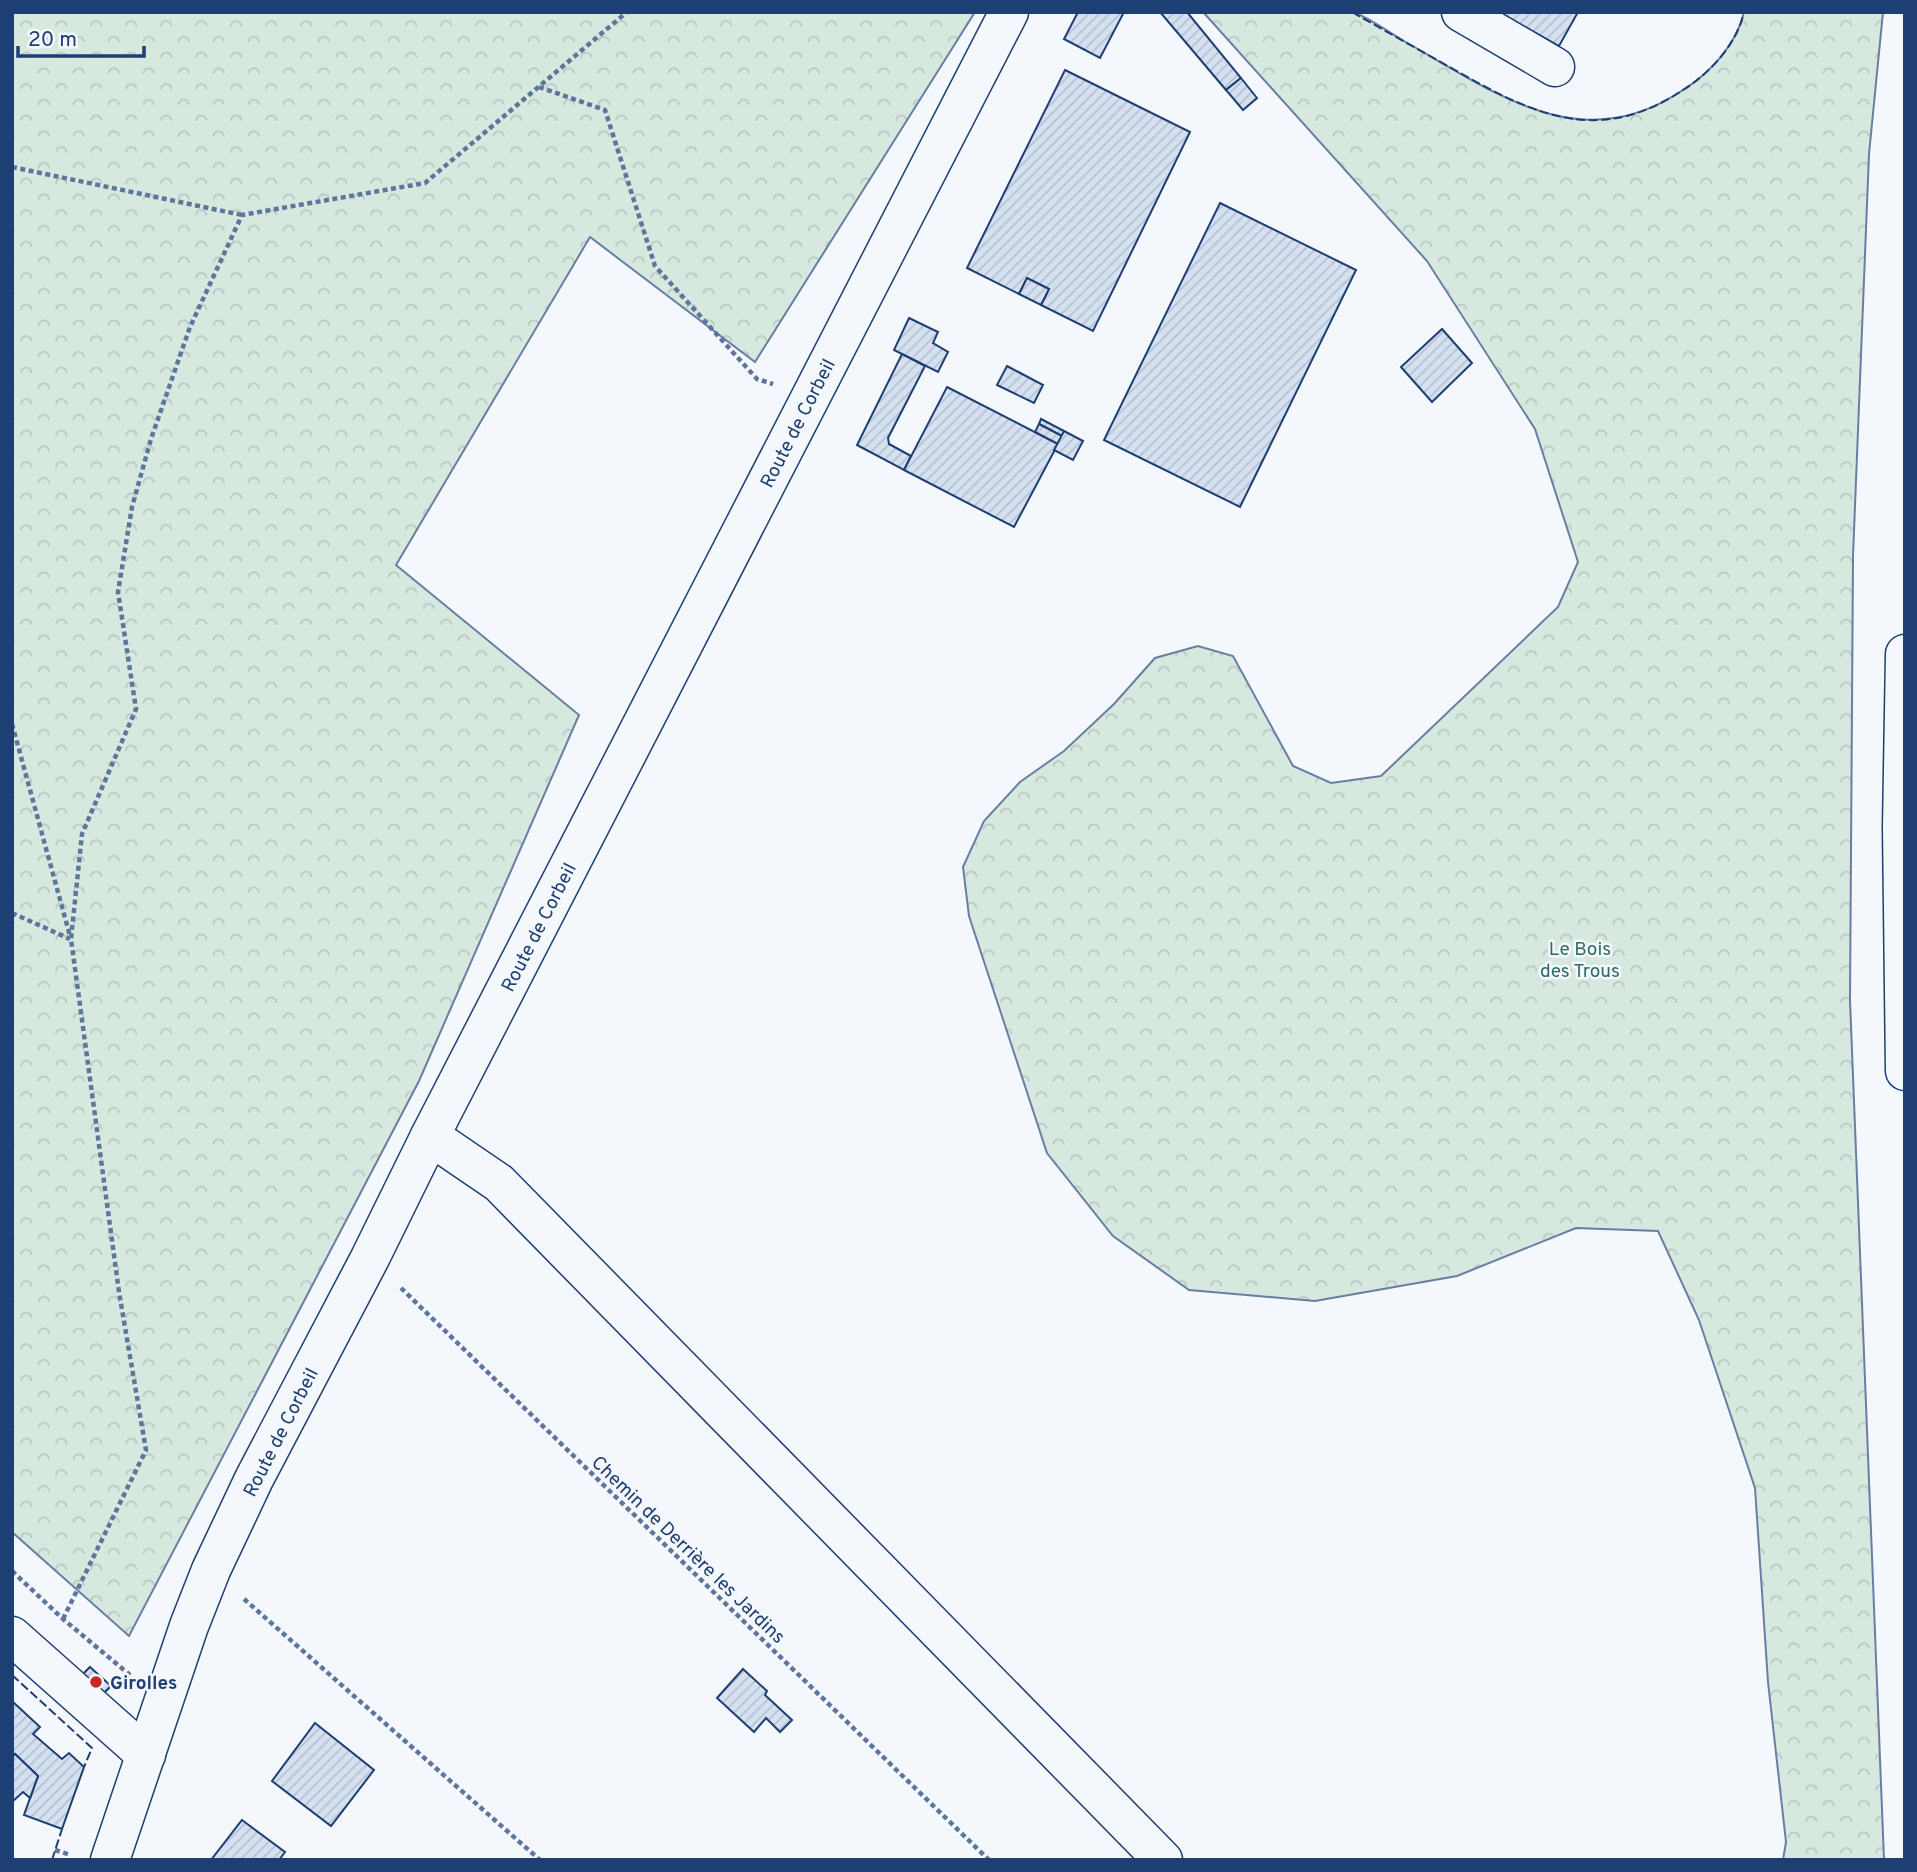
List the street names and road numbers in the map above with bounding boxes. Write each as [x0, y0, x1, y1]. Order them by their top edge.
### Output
street label: Route de Corbeil [756, 355, 842, 492]
street label: Route de Corbeil [497, 859, 583, 996]
street label: Route de Corbeil [239, 1364, 325, 1501]
street label: Chemin de Derrière les Jardins [586, 1451, 790, 1650]

